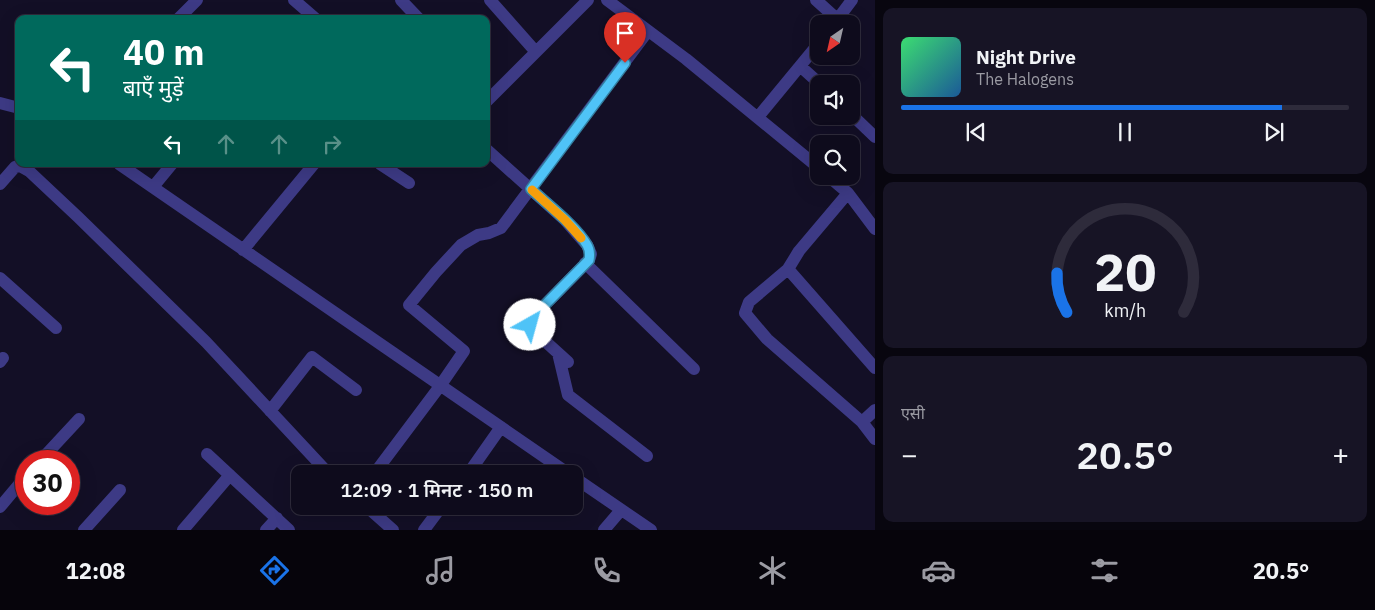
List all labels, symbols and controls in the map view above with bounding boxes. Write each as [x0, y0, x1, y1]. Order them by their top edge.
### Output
pin [604, 12, 646, 63]
north arrow [810, 15, 860, 65]
map controls [810, 15, 860, 185]
icon: arrive [611, 19, 639, 47]
text: 40 m [123, 29, 205, 75]
icon: left [40, 35, 105, 100]
text: Night Drive [976, 45, 1076, 69]
text: The Halogens [976, 69, 1074, 89]
text: बाएँ मुड़ें [123, 73, 184, 102]
button: sound [810, 75, 860, 125]
icon: previous [962, 118, 990, 146]
icon: pause [1111, 118, 1139, 146]
icon: next [1260, 118, 1288, 146]
icon: left [159, 130, 187, 158]
icon: ahead [212, 130, 240, 158]
icon: ahead [265, 130, 293, 158]
icon: right [318, 130, 346, 158]
button: search [810, 135, 860, 185]
text: 20 [1094, 238, 1156, 305]
position arrow [503, 298, 555, 350]
text: km/h [1104, 299, 1146, 322]
text: एसी [901, 403, 925, 423]
text: 20.5° [1076, 430, 1174, 479]
text: − [901, 436, 918, 473]
text: + [1332, 436, 1349, 473]
speed limit sign: 30 [15, 450, 80, 515]
text: 12:09 · 1 मिनट · 150 m [341, 478, 533, 502]
icon: directions [257, 553, 292, 588]
icon: music [423, 553, 458, 588]
icon: phone [589, 553, 624, 588]
icon: climate [755, 553, 790, 588]
icon: car [921, 553, 956, 588]
icon: filters [1087, 553, 1122, 588]
text: 12:08 [66, 556, 126, 585]
text: 20.5° [1253, 556, 1309, 585]

